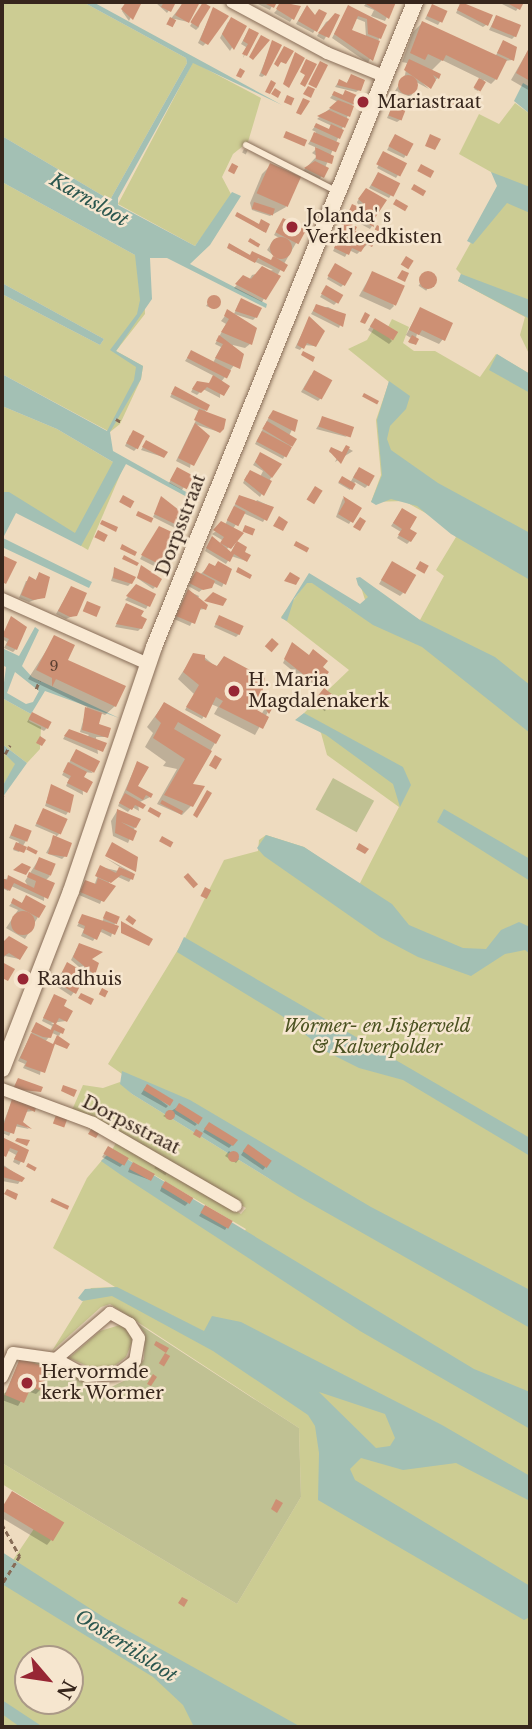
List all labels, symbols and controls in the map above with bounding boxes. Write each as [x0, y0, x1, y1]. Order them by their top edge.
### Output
place label: Mariastraat [377, 91, 482, 113]
marker: Mariastraat [355, 94, 371, 110]
water label: Karnsloot [46, 168, 132, 232]
place label: Jolanda' s Verkleedkisten [306, 206, 442, 248]
marker: Jolanda' s Verkleedkisten [284, 219, 300, 235]
street label: Dorpsstraat [152, 471, 210, 579]
house number: 9 [49, 658, 59, 674]
place label: H. Maria Magdalenakerk [248, 670, 389, 712]
marker: H. Maria Magdalenakerk [226, 683, 242, 699]
place label: Raadhuis [37, 968, 122, 990]
marker: Raadhuis [15, 971, 31, 987]
park label: Wormer- en Jisperveld & Kalverpolder [283, 1016, 471, 1058]
street label: Dorpsstraat [78, 1091, 184, 1159]
place label: Hervormde kerk Wormer [41, 1362, 165, 1404]
marker: Hervormde kerk Wormer [19, 1375, 35, 1391]
water label: Oostertilsloot [71, 1605, 181, 1687]
north arrow [14, 1645, 84, 1715]
text: N [52, 1676, 80, 1703]

